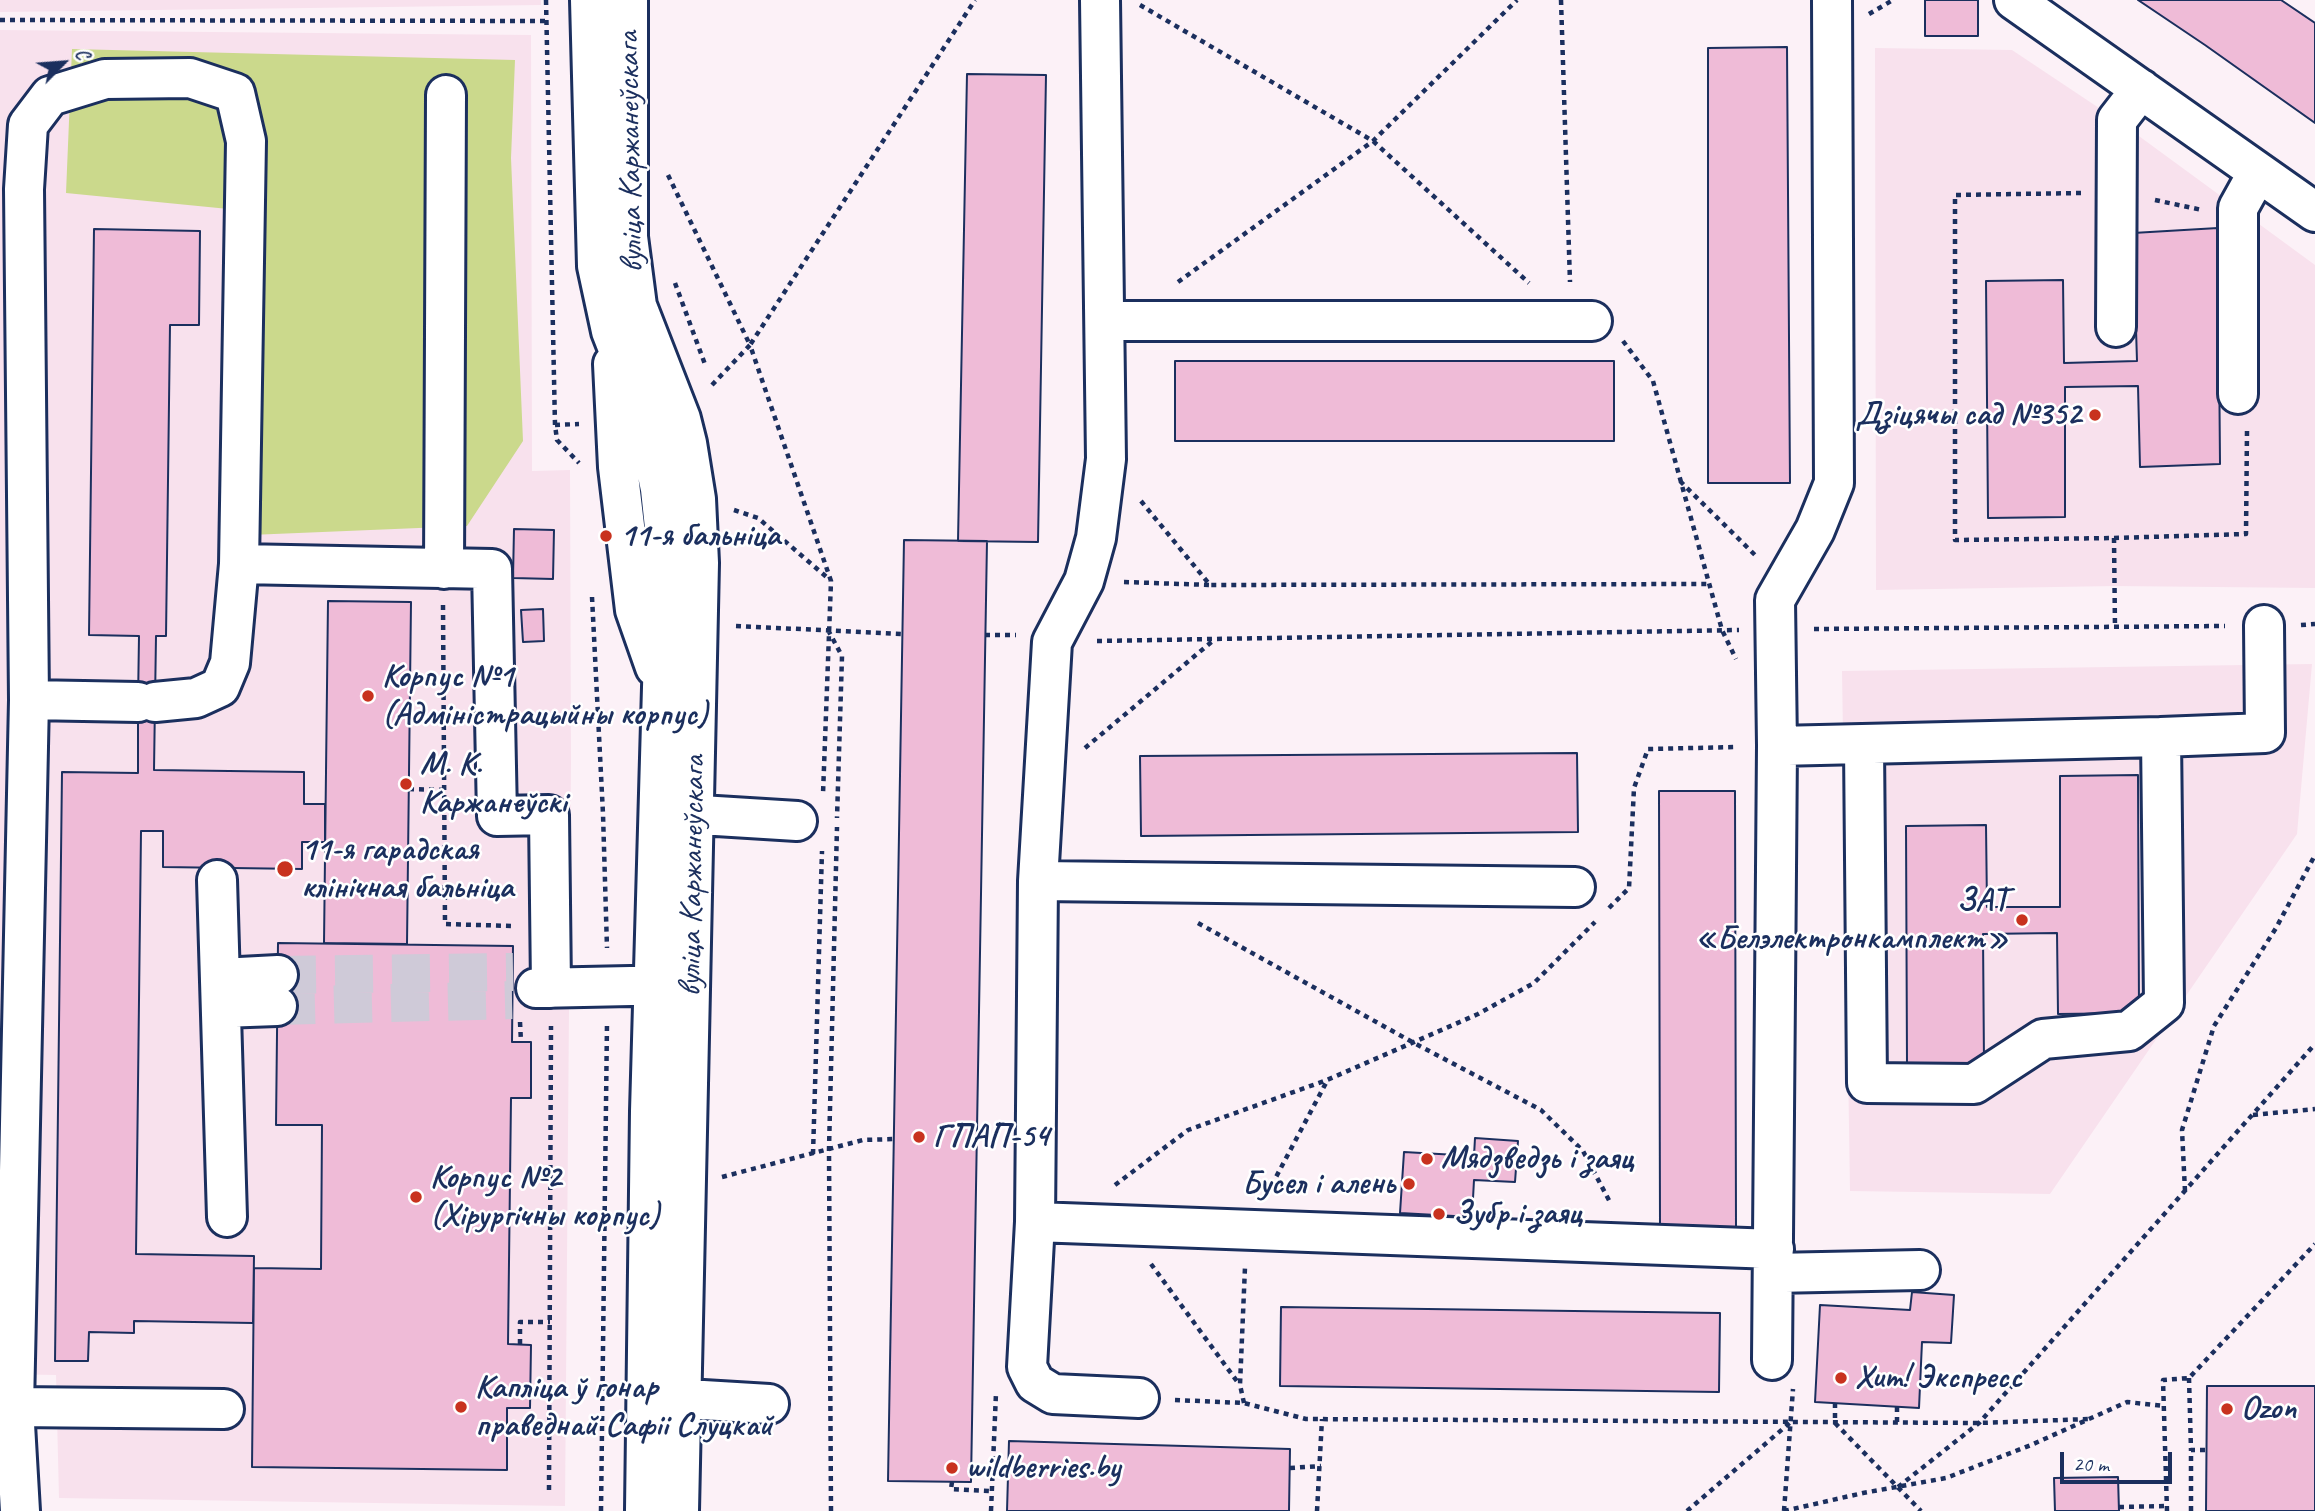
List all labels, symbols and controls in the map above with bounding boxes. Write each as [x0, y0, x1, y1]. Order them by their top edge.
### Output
north arrow [28, 28, 98, 98]
street label: вуліца Каржанеўскага [609, 31, 653, 273]
text: С [69, 45, 95, 63]
place label: Дзіцячы сад №352 [1856, 395, 2081, 435]
marker: Дзіцячы сад №352 [2087, 407, 2103, 423]
place label: 11-я бальніца [620, 516, 780, 556]
marker: 11-я бальніца [598, 528, 614, 544]
place label: Корпус №1 (Адміністрацыйны корпус) [382, 657, 708, 735]
marker: Корпус №1 (Адміністрацыйны корпус) [360, 688, 376, 704]
place label: М. К. Каржанеўскі [420, 745, 567, 823]
street label: вуліца Каржанеўскага [671, 755, 715, 997]
marker: М. К. Каржанеўскі [398, 776, 414, 792]
place label: 11-я гарадская клінічная бальніца [301, 830, 513, 908]
marker: 11-я гарадская клінічная бальніца [275, 859, 295, 879]
place label: ЗАТ «Белэлектронкамплект» [1696, 881, 2008, 959]
marker: ЗАТ «Белэлектронкамплект» [2014, 912, 2030, 928]
place label: ГПАП-54 [933, 1117, 1049, 1157]
marker: ГПАП-54 [911, 1129, 927, 1145]
place label: Мядзведзь і заяц [1441, 1139, 1633, 1179]
marker: Мядзведзь і заяц [1419, 1151, 1435, 1167]
place label: Корпус №2 (Хірургічны корпус) [430, 1158, 659, 1236]
place label: Бусел і алень [1242, 1164, 1395, 1204]
marker: Бусел і алень [1401, 1176, 1417, 1192]
marker: Корпус №2 (Хірургічны корпус) [408, 1189, 424, 1205]
place label: Зубр і заяц [1453, 1194, 1582, 1234]
marker: Зубр і заяц [1431, 1206, 1447, 1222]
place label: Хит! Экспресс [1855, 1358, 2022, 1398]
place label: Капліца ў гонар праведнай Сафіі Слуцкай [475, 1368, 773, 1446]
marker: Хит! Экспресс [1833, 1370, 1849, 1386]
place label: Ozon [2241, 1389, 2296, 1429]
marker: Капліца ў гонар праведнай Сафіі Слуцкай [453, 1399, 469, 1415]
marker: Ozon [2219, 1401, 2235, 1417]
scale bar [2063, 1438, 2175, 1482]
place label: wildberries.by [966, 1448, 1120, 1488]
text: 20 m [2073, 1451, 2109, 1477]
marker: wildberries.by [944, 1460, 960, 1476]

